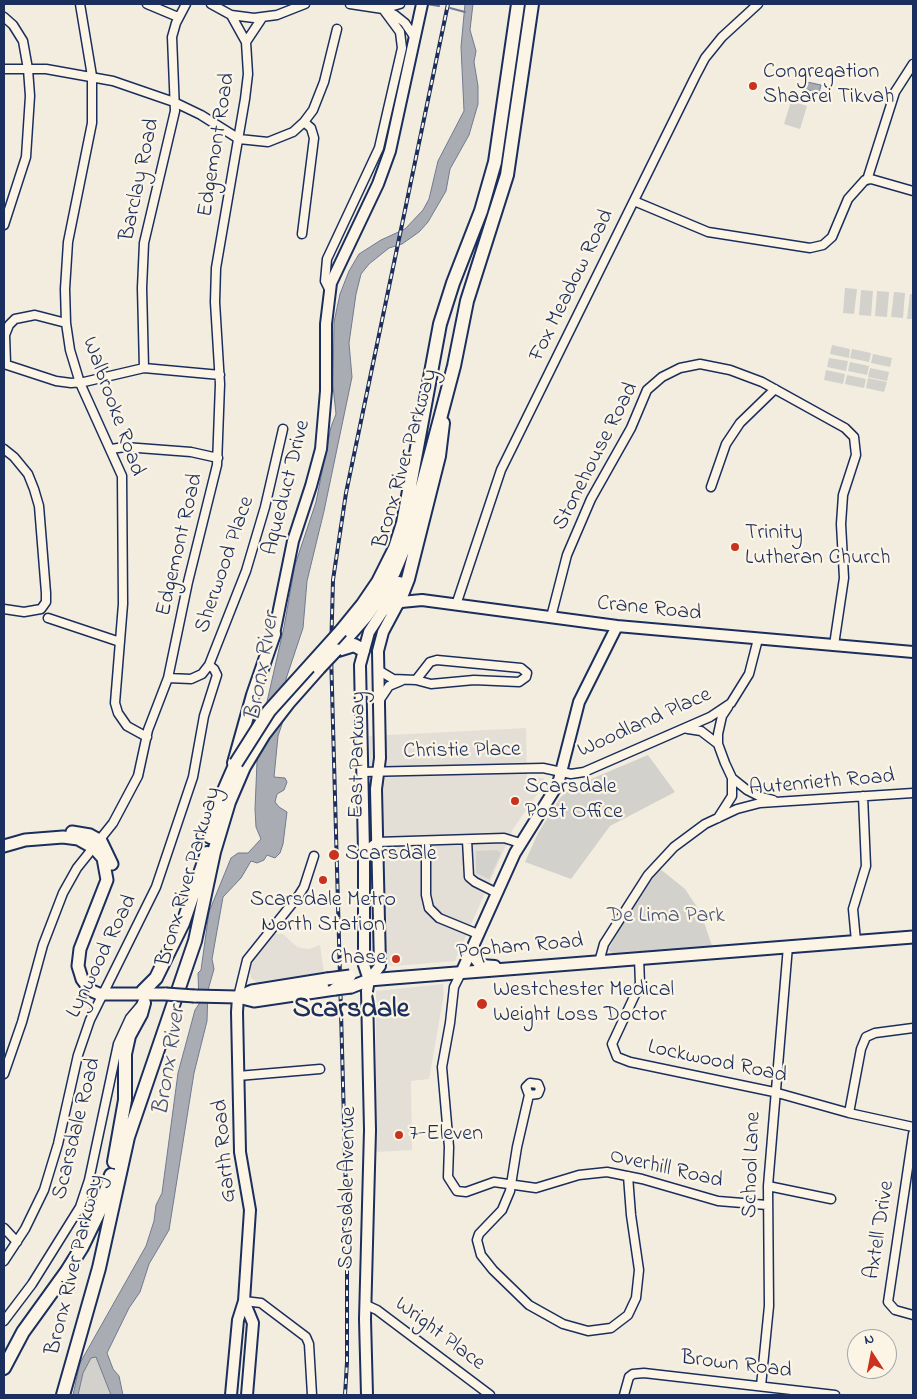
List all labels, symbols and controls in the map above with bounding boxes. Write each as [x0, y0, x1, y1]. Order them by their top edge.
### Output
place label: Congregation Shaarei Tikvah [763, 60, 894, 111]
street label: Edgemont Road [194, 71, 242, 219]
marker: Congregation Shaarei Tikvah [747, 80, 759, 92]
street label: Barclay Road [115, 116, 167, 244]
street label: Fox Meadow Road [525, 206, 621, 366]
street label: Walbrooke Road [75, 334, 149, 480]
street label: Bronx River Parkway [369, 366, 445, 552]
street label: Stonehouse Road [548, 379, 646, 535]
street label: Aqueduct Drive [258, 418, 318, 558]
street label: Edgemont Road [152, 471, 210, 619]
street label: Sherwood Place [190, 493, 262, 637]
place label: Trinity Lutheran Church [745, 521, 890, 572]
marker: Trinity Lutheran Church [729, 541, 741, 553]
street label: Crane Road [595, 591, 703, 629]
water label: Bronx River [240, 610, 288, 724]
street label: Woodland Place [574, 683, 716, 765]
street label: East Parkway [345, 691, 373, 819]
street label: Christie Place [403, 738, 521, 766]
street label: Autenrieth Road [748, 764, 896, 804]
place label: Scarsdale Post Office [525, 775, 623, 826]
street label: Bronx River Parkway [152, 784, 228, 970]
marker: Scarsdale Post Office [509, 795, 521, 807]
place label: Scarsdale [345, 842, 437, 868]
marker: Scarsdale [327, 848, 341, 862]
marker: Scarsdale Metro North Station [317, 874, 329, 886]
place label: Scarsdale Metro North Station [250, 888, 396, 939]
street label: Lynwood Road [62, 891, 144, 1023]
park label: De Lima Park [607, 904, 725, 930]
street label: Popham Road [456, 929, 584, 967]
place label: Chase [331, 946, 386, 972]
marker: Chase [390, 953, 402, 965]
place label: Westchester Medical Weight Loss Doctor [493, 978, 674, 1030]
district label: Scarsdale [293, 994, 409, 1028]
marker: Westchester Medical Weight Loss Doctor [475, 997, 489, 1011]
water label: Bronx River [148, 1004, 194, 1118]
street label: Lockwood Road [645, 1035, 789, 1091]
street label: Scarsdale Road [48, 1055, 108, 1203]
street label: Garth Road [208, 1098, 244, 1204]
street label: Scarsdale Avenue [334, 1106, 364, 1270]
street label: School Lane [738, 1111, 768, 1219]
place label: 7-Eleven [409, 1122, 483, 1148]
marker: 7-Eleven [393, 1129, 405, 1141]
street label: Overhill Road [607, 1144, 725, 1196]
street label: Bronx River Parkway [41, 1172, 111, 1358]
street label: Axtell Drive [860, 1179, 902, 1281]
street label: Wright Place [388, 1292, 490, 1378]
north arrow [847, 1329, 897, 1379]
text: N [863, 1329, 876, 1351]
street label: Brown Road [679, 1346, 793, 1386]

